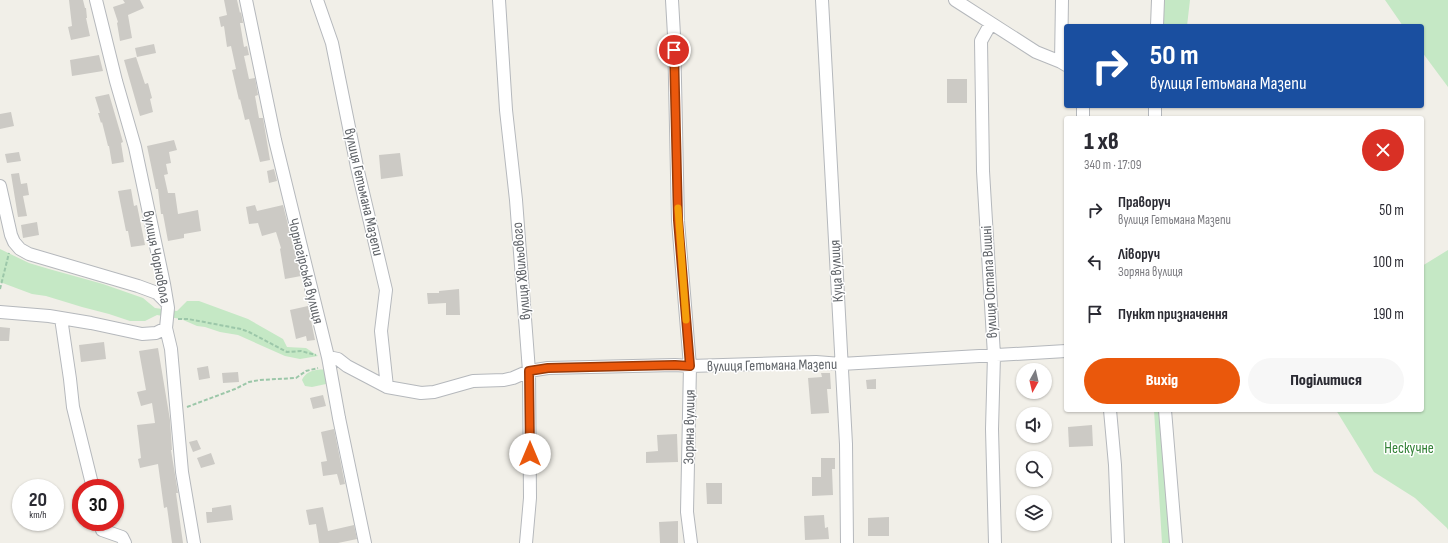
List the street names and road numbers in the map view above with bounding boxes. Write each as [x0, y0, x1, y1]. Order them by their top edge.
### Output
street label: вулиця Гетьмана Мазепи [340, 126, 387, 258]
street label: вулиця Чорновола [138, 209, 175, 305]
street label: Чорногірська вулиця [283, 216, 328, 326]
street label: вулиця Хвильового [508, 221, 535, 321]
street label: вулиця Остапа Вишні [977, 225, 1002, 339]
street label: Куца вулиця [825, 239, 848, 303]
street label: вулиця Гетьмана Мазепи [707, 355, 837, 376]
street label: Зоряна вулиця [679, 389, 700, 465]

